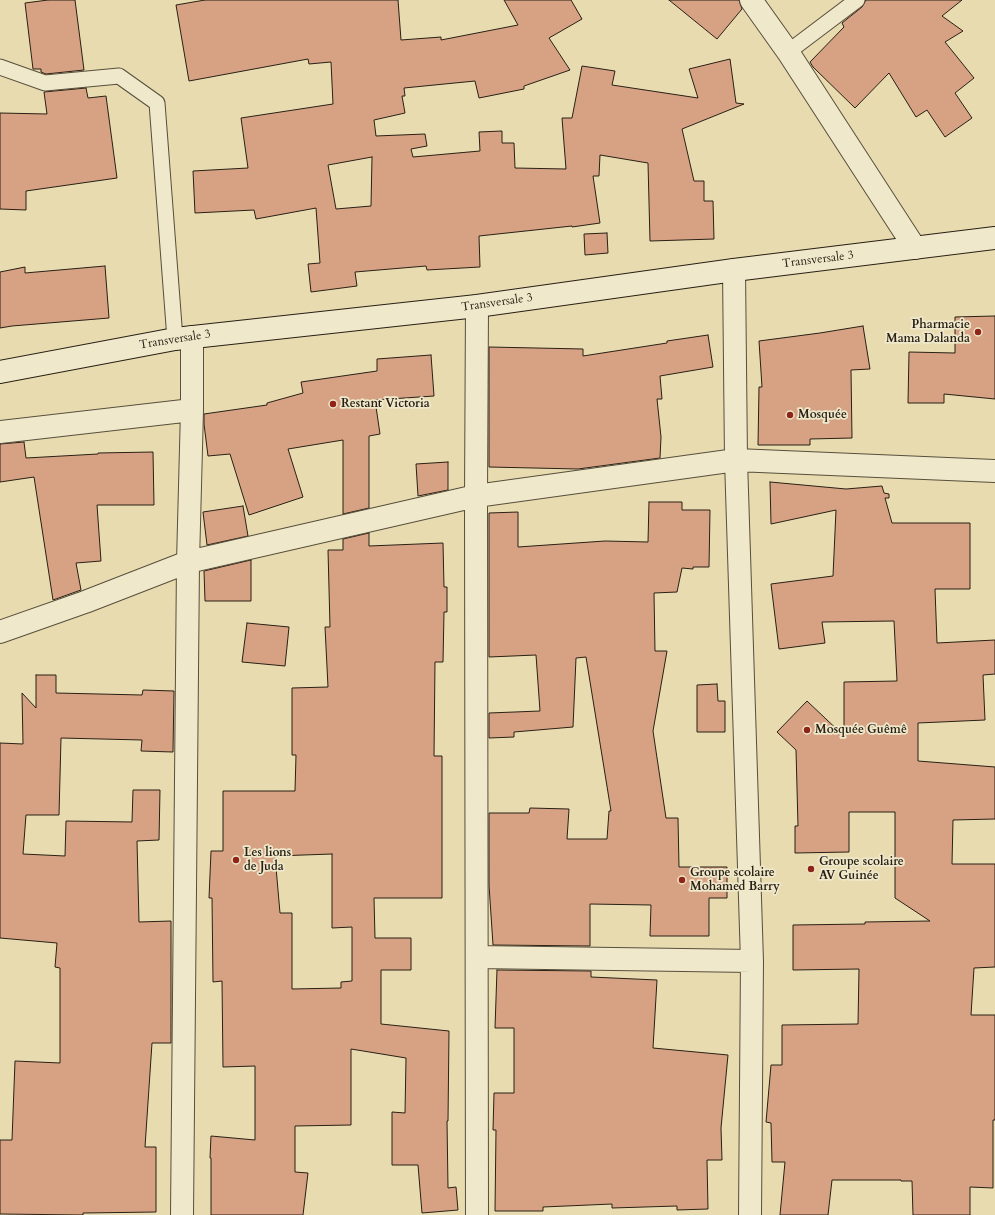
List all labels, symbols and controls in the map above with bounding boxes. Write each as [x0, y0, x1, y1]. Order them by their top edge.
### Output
street label: Transversale 3 [781, 248, 855, 272]
street label: Transversale 3 [460, 291, 534, 315]
place label: Pharmacie Mama Dalanda [886, 318, 970, 346]
street label: Transversale 3 [138, 327, 212, 353]
marker: Pharmacie Mama Dalanda [973, 327, 983, 337]
place label: Restant Victoria [341, 397, 430, 411]
marker: Restant Victoria [328, 399, 338, 409]
place label: Mosquée [798, 408, 847, 422]
marker: Mosquée [785, 410, 795, 420]
place label: Mosquée Guêmê [815, 723, 907, 737]
marker: Mosquée Guêmê [802, 725, 812, 735]
place label: Les lions de Juda [244, 846, 291, 874]
marker: Les lions de Juda [231, 855, 241, 865]
place label: Groupe scolaire AV Guinée [819, 855, 904, 883]
marker: Groupe scolaire AV Guinée [806, 864, 816, 874]
place label: Groupe scolaire Mohamed Barry [690, 866, 780, 894]
marker: Groupe scolaire Mohamed Barry [677, 875, 687, 885]

